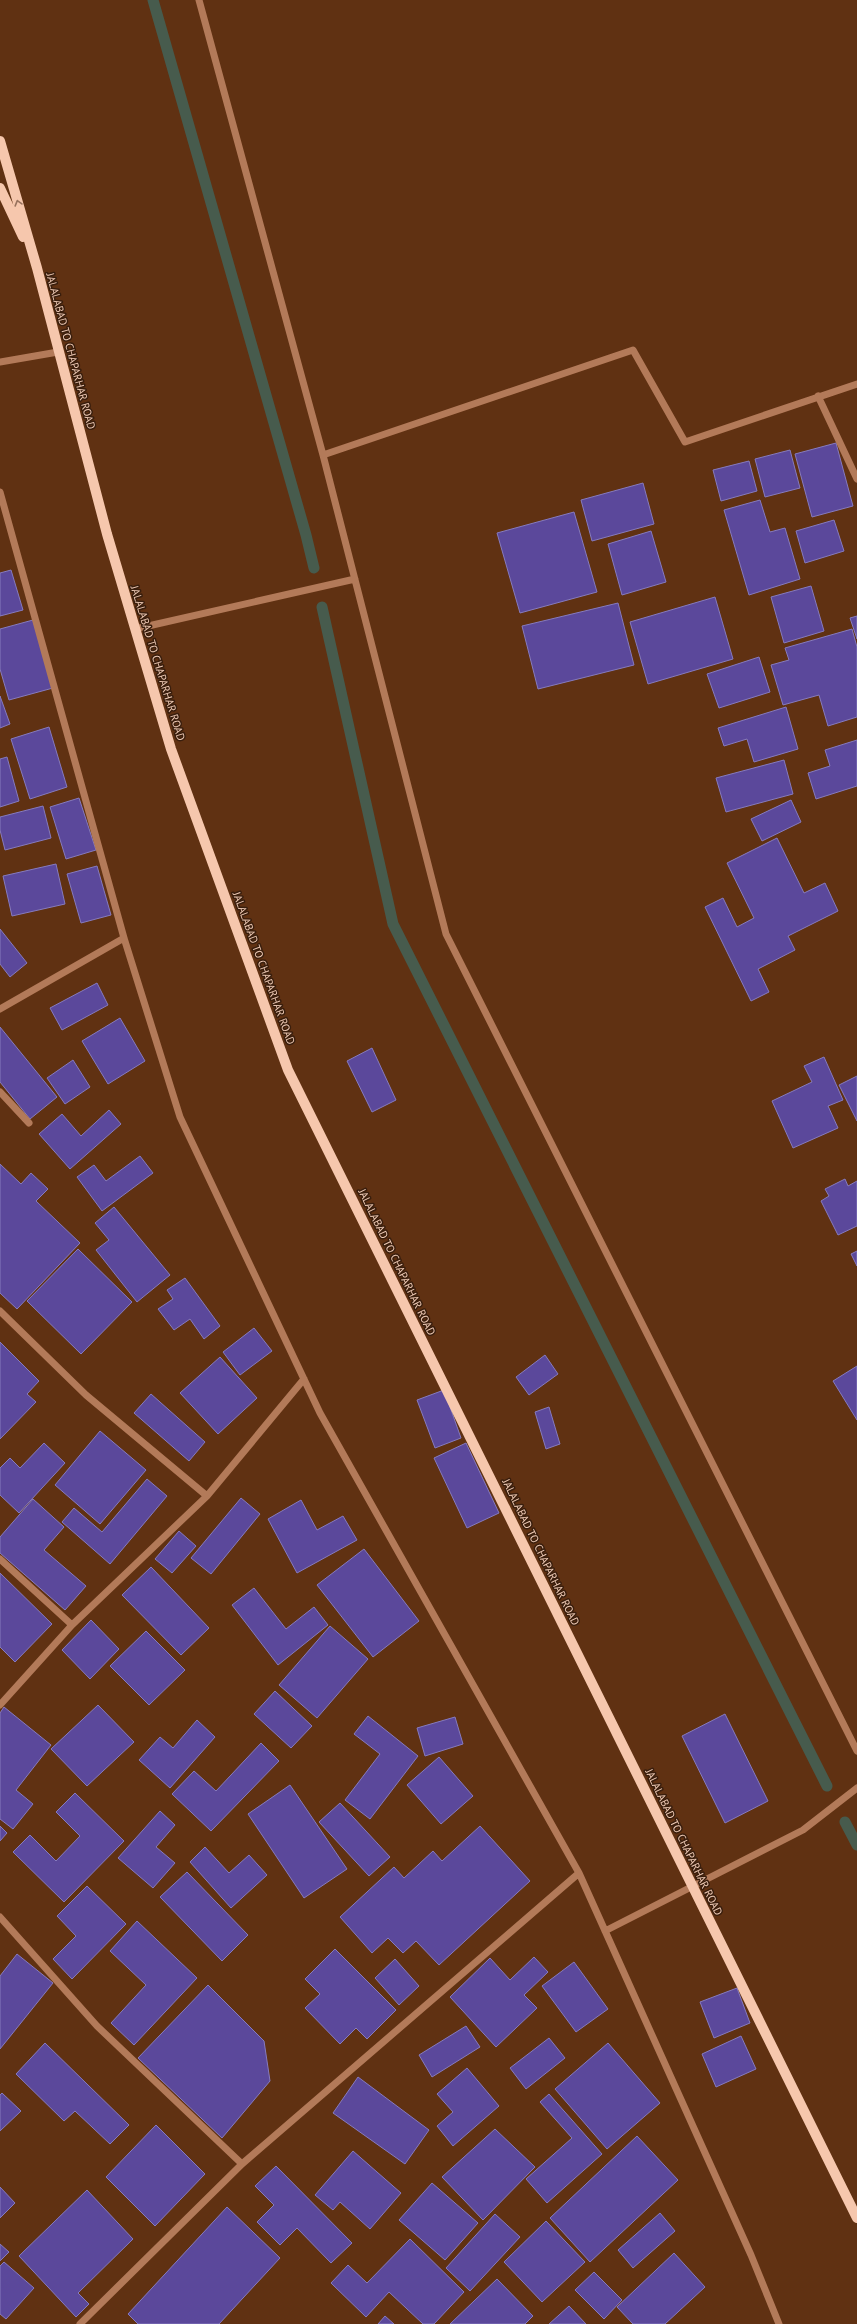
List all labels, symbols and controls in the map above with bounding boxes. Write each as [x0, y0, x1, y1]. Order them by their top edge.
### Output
one-way arrow [14, 200, 23, 207]
street label: JALALABAD TO CHAPARHAR ROAD [43, 270, 99, 431]
street label: JALALABAD TO CHAPARHAR ROAD [127, 583, 188, 742]
street label: JALALABAD TO CHAPARHAR ROAD [229, 889, 298, 1046]
street label: JALALABAD TO CHAPARHAR ROAD [355, 1185, 439, 1338]
street label: JALALABAD TO CHAPARHAR ROAD [499, 1475, 583, 1628]
street label: JALALABAD TO CHAPARHAR ROAD [642, 1765, 726, 1918]

